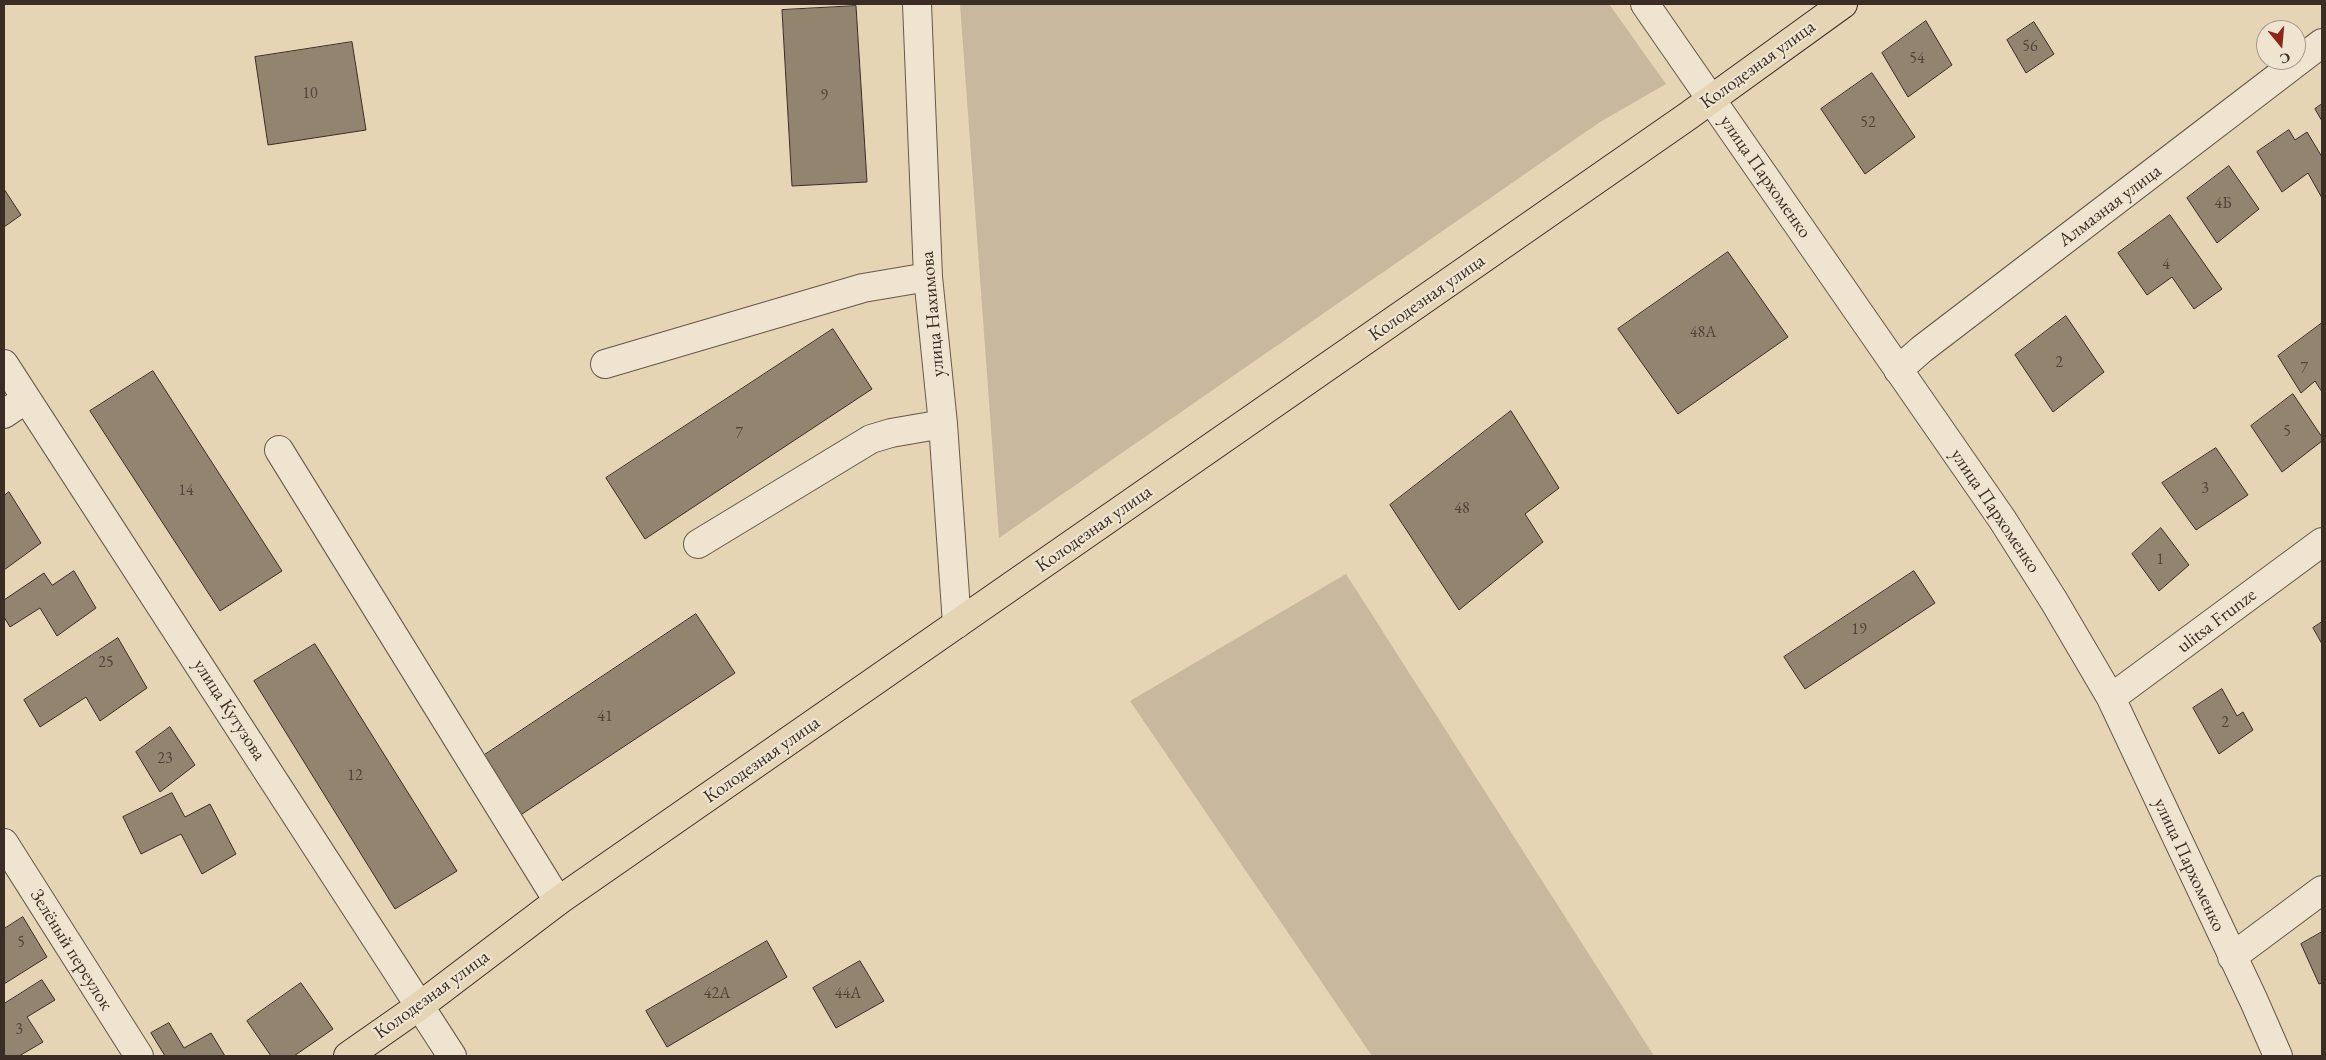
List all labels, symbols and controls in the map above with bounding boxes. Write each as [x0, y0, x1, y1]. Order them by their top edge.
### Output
street label: Колодезная улица [1696, 16, 1820, 114]
north arrow [2256, 20, 2306, 70]
house number: 56 [2022, 37, 2038, 57]
text: С [2278, 48, 2292, 68]
house number: 54 [1909, 49, 1925, 69]
house number: 10 [302, 84, 318, 104]
house number: 9 [820, 86, 828, 106]
street label: улица Пархоменко [1714, 111, 1816, 243]
house number: 52 [1860, 113, 1876, 133]
street label: Алмазная улица [2054, 160, 2166, 252]
house number: 4Б [2214, 194, 2232, 214]
street label: Колодезная улица [1365, 249, 1489, 347]
street label: улица Нахимова [916, 250, 950, 378]
house number: 4 [2162, 255, 2170, 275]
house number: 48А [1690, 323, 1716, 343]
house number: 2 [2055, 353, 2063, 373]
house number: 7 [2300, 359, 2308, 379]
house number: 5 [2283, 422, 2291, 442]
house number: 7 [735, 424, 743, 444]
street label: улица Пархоменко [1945, 445, 2045, 577]
house number: 3 [2201, 479, 2209, 499]
street label: Колодезная улица [1032, 480, 1156, 578]
house number: 14 [178, 481, 194, 501]
house number: 48 [1454, 499, 1470, 519]
house number: 1 [2156, 550, 2164, 570]
street label: ulitsa Frunze [2173, 584, 2261, 658]
house number: 19 [1851, 620, 1867, 640]
house number: 25 [98, 653, 114, 673]
street label: улица Кутузова [188, 655, 270, 765]
house number: 41 [597, 707, 613, 727]
street label: Колодезная улица [700, 711, 824, 809]
house number: 2 [2221, 713, 2229, 733]
house number: 23 [157, 749, 173, 769]
house number: 12 [347, 766, 363, 786]
street label: улица Пархоменко [2148, 795, 2230, 935]
street label: Зелёный переулок [25, 885, 117, 1015]
house number: 5 [17, 933, 25, 953]
street label: Колодезная улица [370, 946, 494, 1044]
house number: 42А [704, 984, 730, 1004]
house number: 44А [835, 984, 861, 1004]
house number: 3 [15, 1020, 23, 1040]

